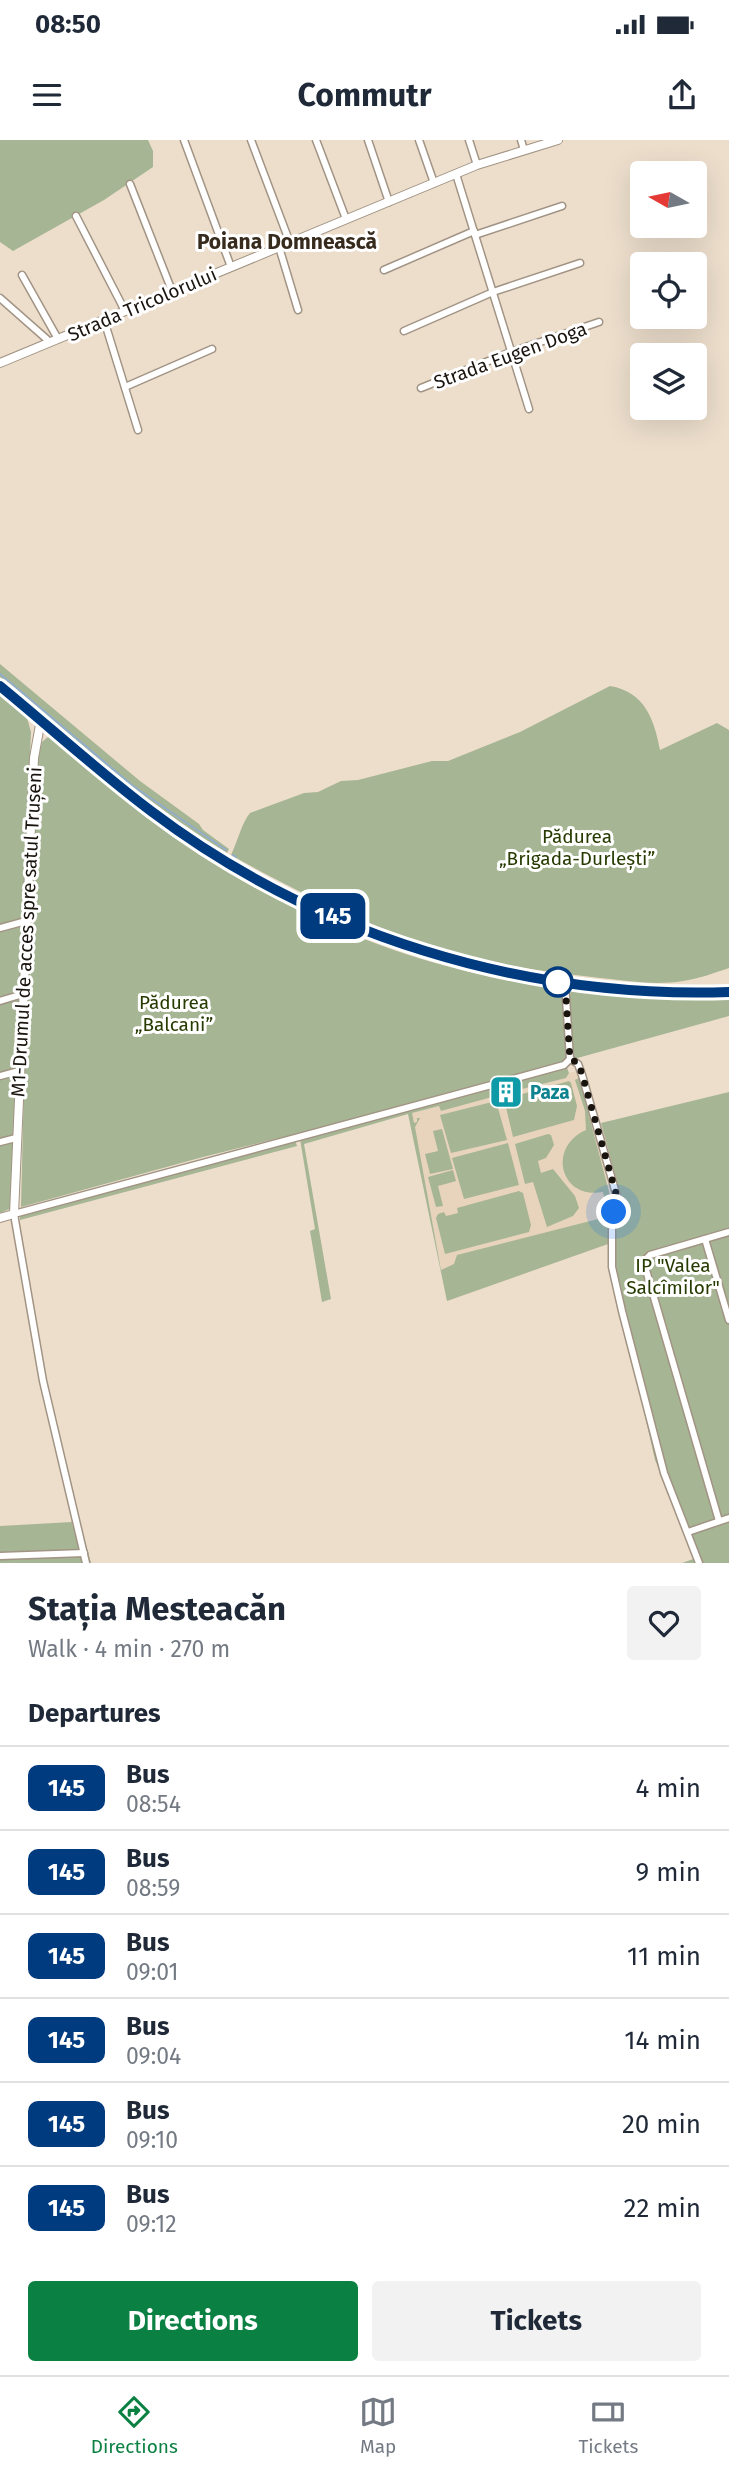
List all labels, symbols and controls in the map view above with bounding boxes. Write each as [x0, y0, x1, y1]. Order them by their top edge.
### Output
text: 08:50 [35, 9, 101, 40]
icon: menu [28, 76, 66, 114]
text: Commutr [297, 76, 432, 114]
icon: share [663, 76, 701, 114]
north arrow [630, 161, 707, 238]
map controls [630, 161, 707, 420]
district label: Poiana Domnească [197, 229, 377, 255]
button: locate [630, 252, 707, 329]
street label: Strada Tricolorului [64, 263, 220, 346]
street label: Strada Eugen Doga [431, 317, 590, 394]
button: layers [630, 343, 707, 420]
street label: M1-Drumul de acces spre satul Trușeni [6, 766, 48, 1098]
park label: Pădurea „Brigada-Durlești” [499, 825, 655, 871]
line badge: 145 [293, 893, 373, 939]
text: 145 [314, 902, 352, 930]
unlabelled marker [543, 967, 573, 997]
park label: Pădurea „Balcani” [135, 991, 213, 1036]
building icon: Paza [487, 1073, 525, 1111]
place label: Paza [530, 1081, 570, 1104]
your location [596, 1194, 631, 1229]
park label: IP "Valea Salcîmilor" [626, 1254, 720, 1299]
button: heart [627, 1586, 701, 1660]
text: Stația Mesteacăn [28, 1589, 286, 1629]
text: Walk · 4 min · 270 m [28, 1635, 230, 1663]
text: Departures [28, 1698, 161, 1729]
text: Bus [126, 1759, 169, 1790]
text: 4 min [635, 1773, 701, 1804]
text: 145 [48, 1774, 85, 1802]
text: 08:54 [126, 1790, 181, 1818]
text: Bus [126, 1843, 169, 1874]
text: 9 min [636, 1857, 701, 1888]
text: 145 [48, 1858, 85, 1886]
text: 08:59 [126, 1874, 180, 1902]
text: Bus [126, 1927, 169, 1958]
text: 11 min [627, 1941, 701, 1972]
text: 145 [48, 1942, 85, 1970]
text: 09:01 [126, 1958, 178, 1986]
text: Bus [126, 2011, 169, 2042]
text: 14 min [624, 2025, 701, 2056]
text: 145 [48, 2026, 85, 2054]
text: 09:04 [126, 2042, 181, 2070]
text: Bus [126, 2095, 169, 2126]
text: 20 min [622, 2109, 701, 2140]
text: 145 [48, 2110, 85, 2138]
text: 09:10 [126, 2126, 178, 2154]
text: Bus [126, 2179, 169, 2210]
text: 22 min [624, 2193, 701, 2224]
text: 145 [48, 2194, 85, 2222]
text: 09:12 [126, 2210, 177, 2238]
button: Directions [28, 2281, 358, 2361]
button: Tickets [372, 2281, 701, 2361]
tab: Directions [91, 2393, 178, 2458]
tab: Map [359, 2393, 397, 2458]
tab: Tickets [578, 2393, 638, 2458]

